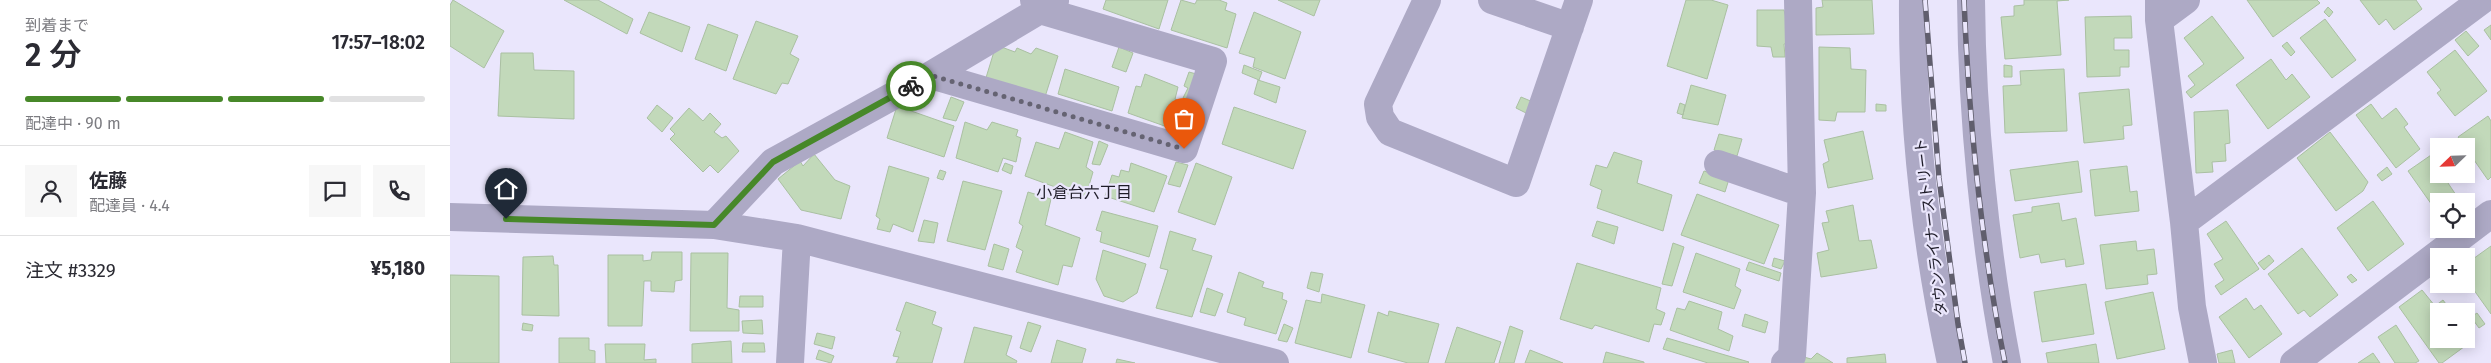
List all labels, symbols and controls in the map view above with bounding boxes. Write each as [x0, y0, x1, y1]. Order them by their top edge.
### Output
text: 到着まで [25, 16, 89, 35]
text: 17:57–18:02 [331, 31, 425, 54]
text: 2 分 [25, 36, 81, 74]
courier [886, 61, 936, 111]
icon: bike [897, 72, 925, 100]
pin [1163, 98, 1205, 149]
icon: bag [1170, 105, 1198, 133]
text: 配達中 · 90 m [25, 114, 121, 133]
street label: タウンライナーストリート [1911, 137, 1951, 317]
north arrow [2430, 138, 2475, 182]
map controls [2430, 138, 2475, 348]
button: person [25, 165, 77, 217]
button: chat [309, 165, 361, 217]
button: phone [373, 165, 425, 217]
pin [485, 168, 527, 219]
text: 佐藤 [89, 169, 127, 192]
icon: home [492, 175, 520, 203]
district label: 小倉台六丁目 [1036, 183, 1132, 202]
button: locate [2430, 193, 2475, 238]
text: 配達員 · 4.4 [89, 196, 170, 215]
button: + [2430, 248, 2475, 293]
text: ¥5,180 [371, 257, 425, 280]
text: 注文 #3329 [25, 259, 116, 282]
button: − [2430, 303, 2475, 348]

